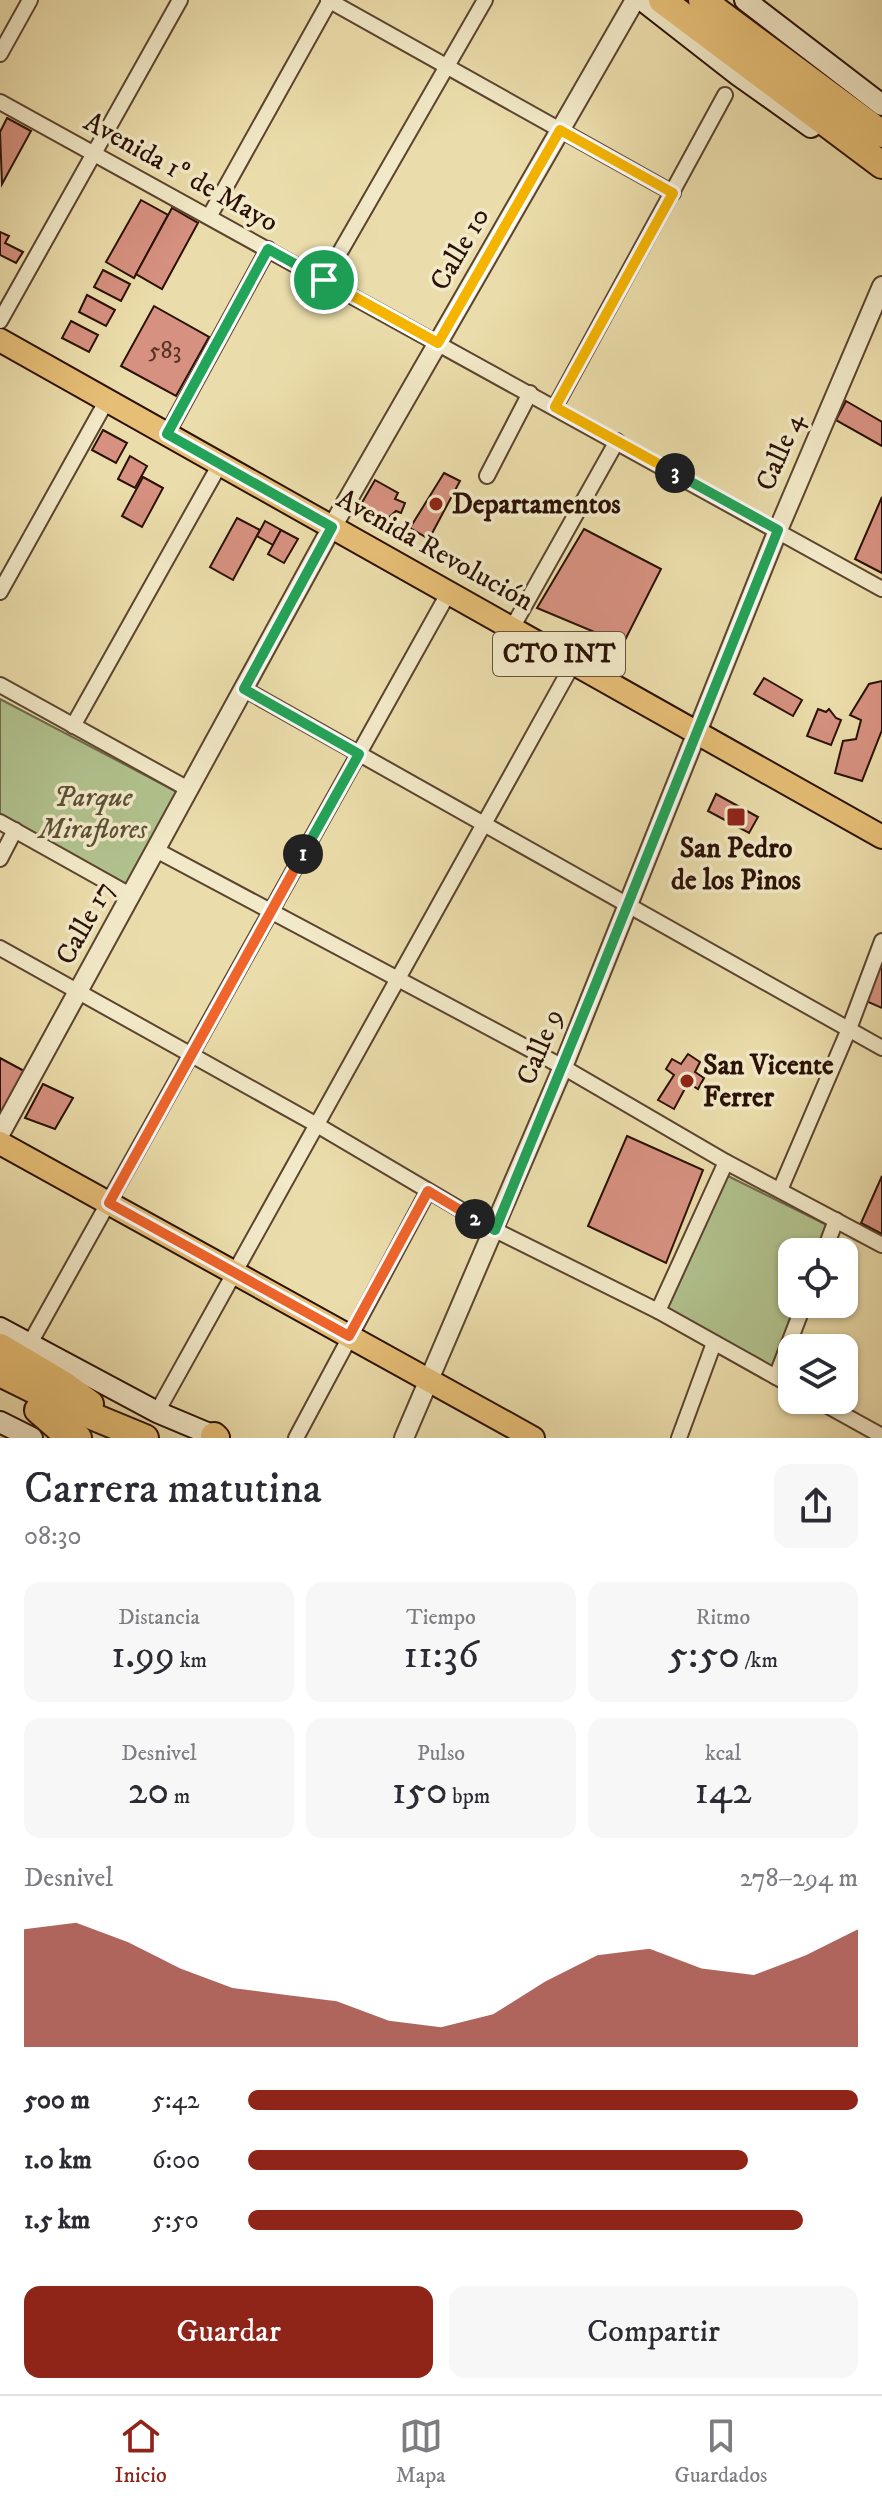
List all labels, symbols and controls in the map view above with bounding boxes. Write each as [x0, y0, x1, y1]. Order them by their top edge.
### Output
street label: Avenida 1º de Mayo [78, 104, 284, 240]
street label: Calle 10 [422, 201, 498, 297]
pin [290, 246, 358, 314]
icon: arrive [302, 258, 346, 302]
house number: 583 [149, 336, 181, 366]
street label: Calle 4 [748, 407, 812, 496]
pin: 3 [655, 453, 695, 493]
text: 3 [671, 459, 679, 486]
street label: Avenida Revolución [330, 481, 540, 619]
place label: Departamentos [452, 487, 621, 522]
marker: Departamentos [427, 495, 445, 513]
road number: CTO INT [493, 632, 625, 676]
park label: Parque Miraflores [37, 780, 148, 847]
marker: San Pedro de los Pinos [725, 806, 747, 828]
place label: San Pedro de los Pinos [671, 831, 802, 898]
pin: 1 [283, 834, 323, 874]
text: 1 [299, 840, 307, 867]
street label: Calle 17 [48, 875, 122, 971]
street label: Calle 9 [509, 1004, 571, 1090]
place label: San Vicente Ferrer [703, 1048, 834, 1115]
marker: San Vicente Ferrer [678, 1072, 696, 1090]
pin: 2 [455, 1199, 495, 1239]
text: 2 [470, 1205, 480, 1232]
map controls [778, 1238, 858, 1414]
button: locate [778, 1238, 858, 1318]
button: layers [778, 1334, 858, 1414]
text: Carrera matutina [24, 1462, 322, 1517]
button: share [774, 1464, 858, 1548]
text: 08:30 [24, 1520, 81, 1553]
text: Distancia [118, 1604, 200, 1631]
text: Tiempo [406, 1604, 476, 1631]
text: Ritmo [696, 1604, 750, 1631]
text: 1.99 [111, 1631, 175, 1681]
text: 11:36 [403, 1631, 479, 1681]
text: 5:50 [668, 1631, 740, 1681]
text: km [175, 1647, 207, 1674]
text: /km [740, 1647, 778, 1674]
text: Desnivel [121, 1740, 197, 1767]
text: Pulso [417, 1740, 465, 1767]
text: kcal [705, 1740, 741, 1767]
text: 20 [128, 1767, 169, 1817]
text: 150 [392, 1767, 448, 1817]
text: 142 [694, 1767, 752, 1817]
text: m [169, 1783, 190, 1810]
text: bpm [448, 1783, 490, 1810]
text: Desnivel [24, 1862, 113, 1895]
text: 278–294 m [740, 1862, 858, 1895]
text: 500 m [24, 2084, 90, 2117]
text: 5:42 [152, 2084, 199, 2117]
text: 1.0 km [24, 2144, 92, 2177]
text: 6:00 [152, 2144, 200, 2177]
text: 1.5 km [24, 2204, 90, 2237]
text: 5:50 [152, 2204, 199, 2237]
button: Guardar [24, 2286, 433, 2378]
button: Compartir [449, 2286, 858, 2378]
tab: Inicio [115, 2414, 167, 2489]
tab: Mapa [396, 2414, 446, 2489]
tab: Guardados [675, 2414, 767, 2489]

